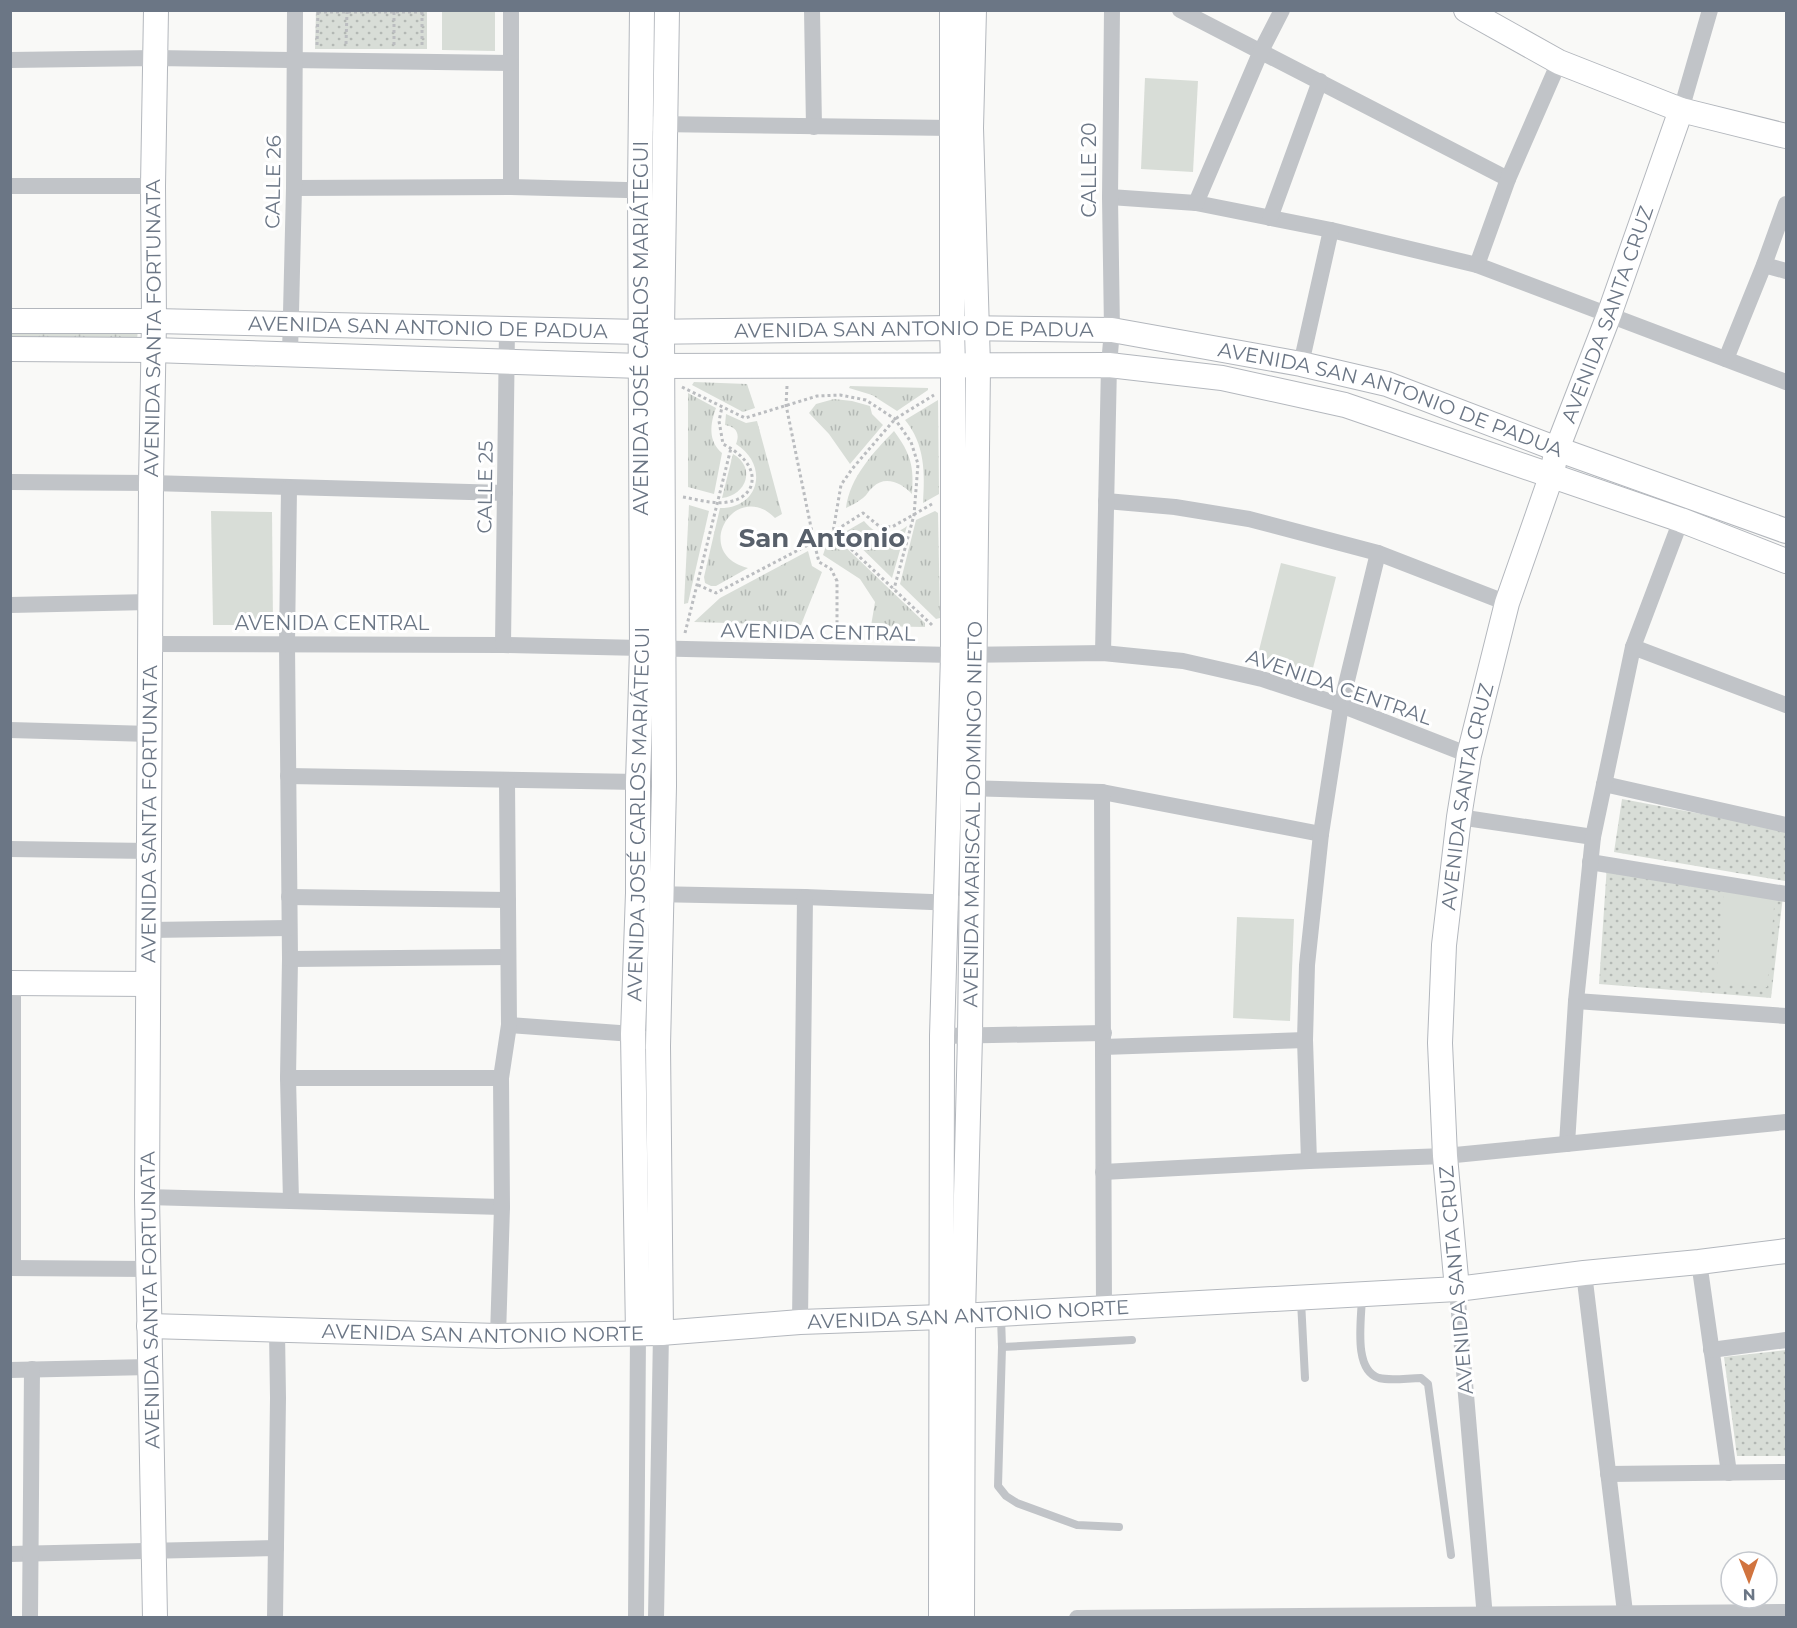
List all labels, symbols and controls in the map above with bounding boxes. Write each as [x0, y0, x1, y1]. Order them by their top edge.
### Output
street label: CALLE 20 [1077, 123, 1101, 217]
street label: CALLE 26 [260, 135, 286, 229]
street label: AVENIDA JOSÉ CARLOS MARIÁTEGUI [629, 141, 653, 515]
street label: AVENIDA SANTA FORTUNATA [139, 178, 166, 477]
street label: AVENIDA SANTA CRUZ [1556, 203, 1658, 426]
street label: AVENIDA SAN ANTONIO DE PADUA [248, 311, 609, 343]
street label: AVENIDA SAN ANTONIO DE PADUA [734, 316, 1094, 343]
street label: AVENIDA SAN ANTONIO DE PADUA [1216, 337, 1567, 462]
street label: CALLE 25 [472, 440, 498, 534]
district label: San Antonio [739, 522, 905, 554]
street label: AVENIDA CENTRAL [235, 611, 430, 635]
street label: AVENIDA CENTRAL [720, 618, 916, 646]
street label: AVENIDA MARISCAL DOMINGO NIETO [958, 621, 987, 1007]
street label: AVENIDA JOSÉ CARLOS MARIÁTEGUI [622, 627, 654, 1002]
street label: AVENIDA CENTRAL [1243, 644, 1435, 730]
street label: AVENIDA SANTA FORTUNATA [136, 664, 162, 963]
street label: AVENIDA SANTA CRUZ [1436, 681, 1498, 911]
street label: AVENIDA SANTA FORTUNATA [135, 1150, 165, 1449]
street label: AVENIDA SANTA CRUZ [1434, 1165, 1478, 1395]
street label: AVENIDA SAN ANTONIO NORTE [807, 1295, 1130, 1334]
street label: AVENIDA SAN ANTONIO NORTE [321, 1319, 644, 1348]
north arrow [1719, 1550, 1779, 1610]
text: N [1743, 1585, 1756, 1604]

